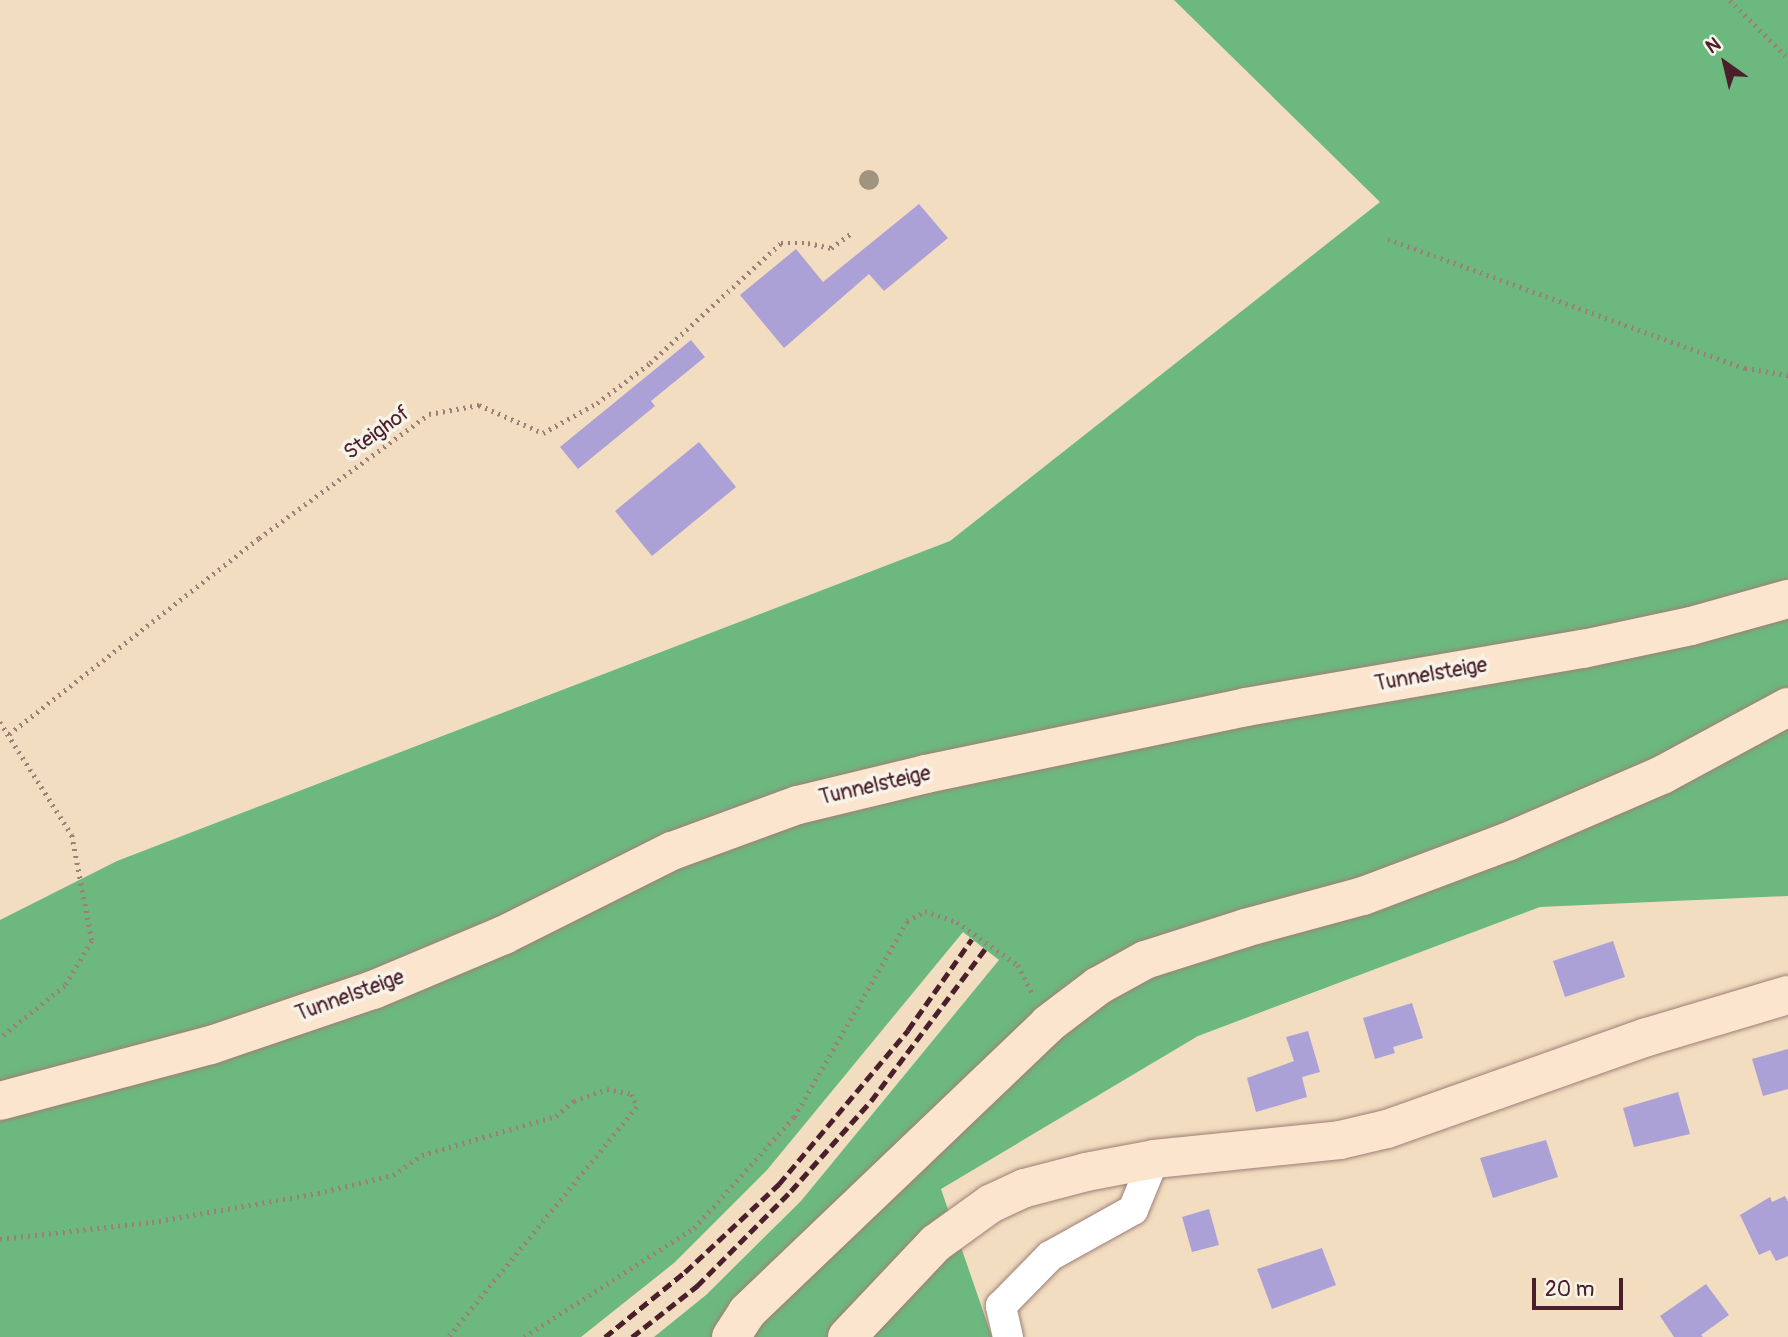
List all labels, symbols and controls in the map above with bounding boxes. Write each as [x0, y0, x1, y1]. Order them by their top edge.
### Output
north arrow [1690, 28, 1760, 98]
text: N [1701, 32, 1725, 59]
street label: Steighof [339, 401, 415, 465]
street label: Tunnelsteige [1373, 653, 1489, 697]
street label: Tunnelsteige [817, 761, 933, 811]
street label: Tunnelsteige [292, 965, 408, 1027]
scale bar [1536, 1264, 1627, 1308]
text: 20 m [1545, 1276, 1594, 1303]

